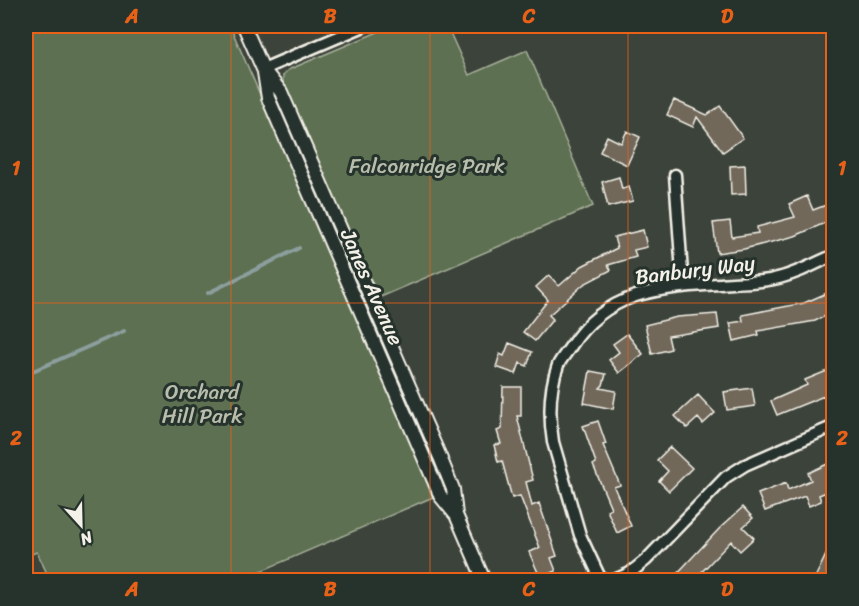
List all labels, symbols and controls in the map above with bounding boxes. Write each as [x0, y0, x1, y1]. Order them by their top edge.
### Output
text: A [124, 0, 139, 34]
text: B [324, 0, 337, 34]
text: C [522, 0, 536, 34]
text: D [721, 0, 734, 34]
park label: Falconridge Park [349, 147, 505, 185]
text: 1 [12, 151, 21, 186]
text: 1 [838, 151, 847, 186]
street label: Janes Avenue [329, 221, 415, 352]
street label: Banbury Way [633, 244, 757, 296]
park label: Orchard Hill Park [162, 373, 243, 435]
text: 2 [9, 421, 22, 456]
text: 2 [835, 421, 848, 456]
north arrow [51, 495, 111, 555]
text: N [75, 523, 98, 554]
text: A [124, 572, 139, 606]
text: B [324, 572, 337, 606]
text: C [522, 572, 536, 606]
text: D [721, 572, 734, 606]

